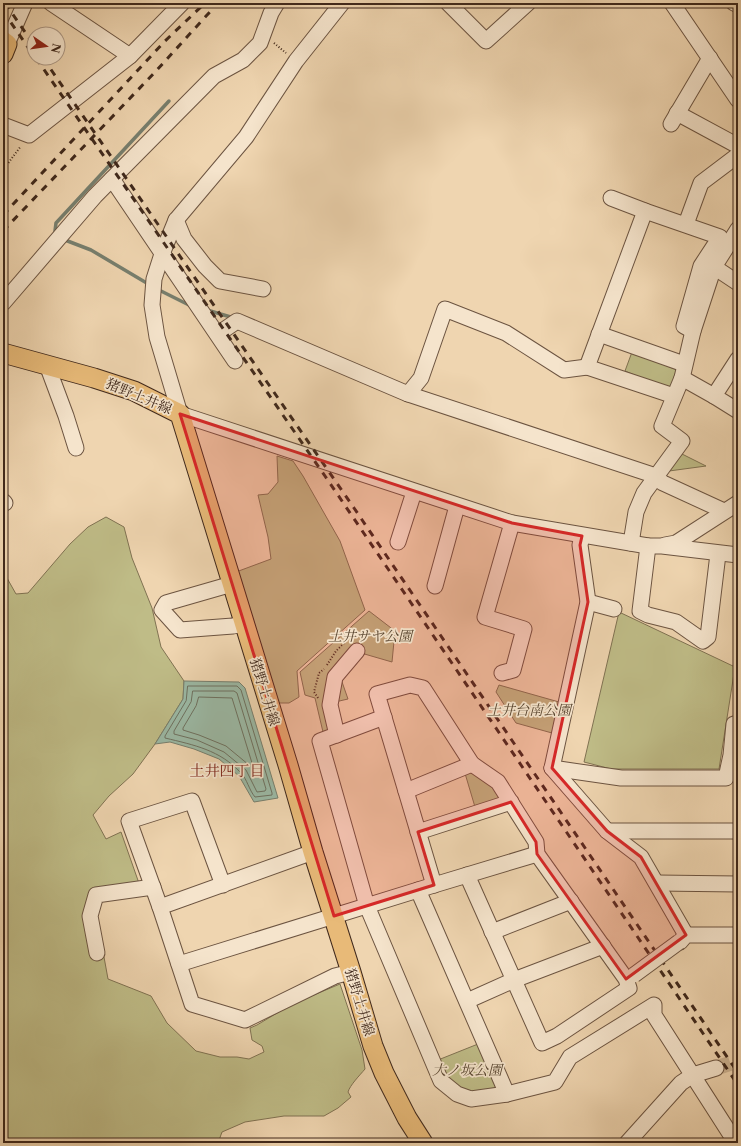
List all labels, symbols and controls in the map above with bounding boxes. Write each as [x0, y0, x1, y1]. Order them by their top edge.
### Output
north arrow [26, 26, 66, 66]
text: N [48, 42, 64, 55]
street label: 猪野土井線 [103, 374, 175, 418]
park label: 土井サヤ公園 [328, 627, 414, 645]
street label: 猪野土井線 [246, 656, 284, 728]
park label: 土井台南公園 [487, 701, 573, 719]
district label: 土井四丁目 [189, 761, 265, 780]
street label: 猪野土井線 [341, 966, 379, 1038]
park label: 大ノ坂公園 [432, 1061, 504, 1079]

